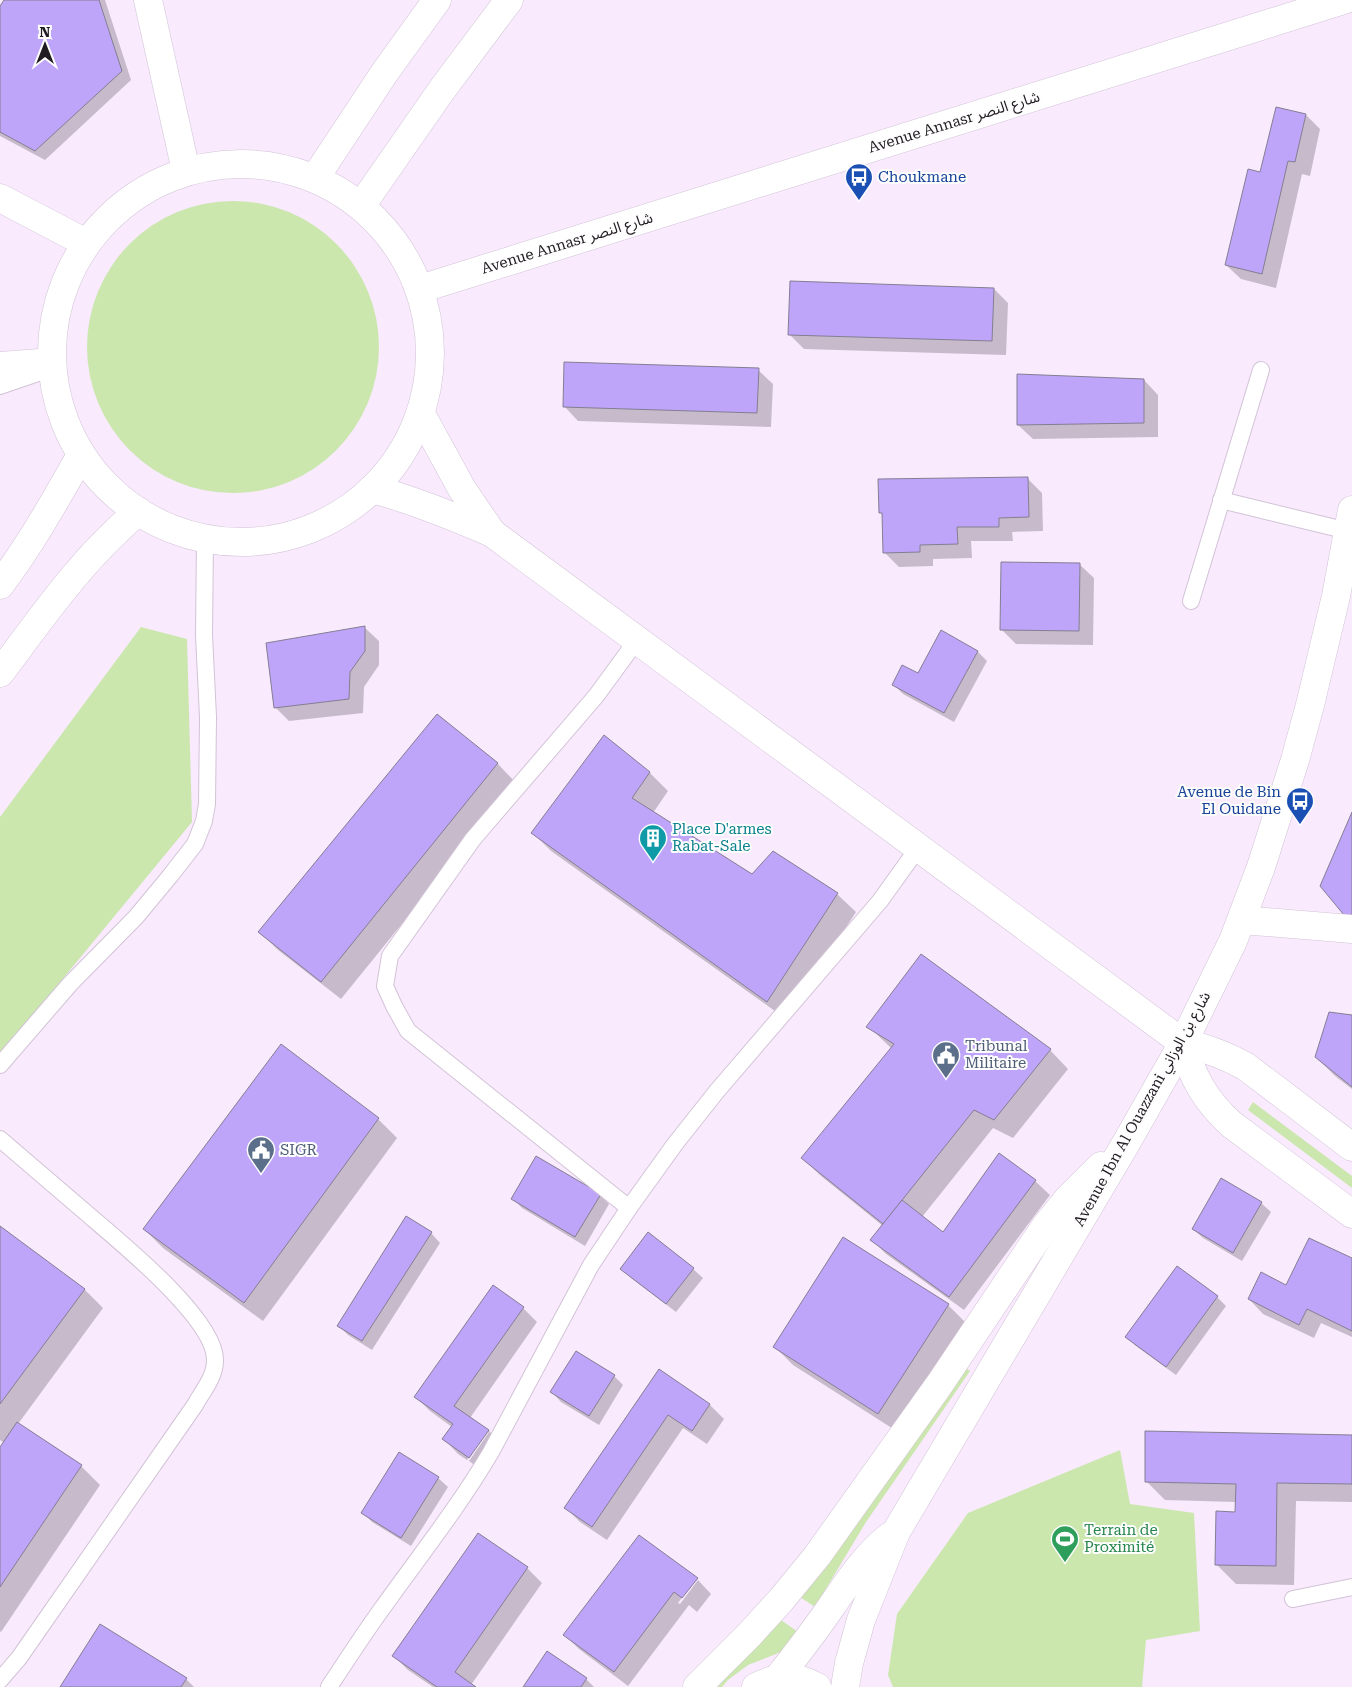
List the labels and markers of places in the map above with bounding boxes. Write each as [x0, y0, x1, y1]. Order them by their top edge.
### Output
bus stop icon: Choukmane [844, 162, 874, 201]
place label: Choukmane [878, 168, 966, 186]
place label: Avenue de Bin El Ouidane [1177, 783, 1281, 818]
bus stop icon: Avenue de Bin El Ouidane [1285, 786, 1315, 825]
place label: Place D'armes Rabat-Sale [672, 820, 772, 855]
building icon: Place D'armes Rabat-Sale [638, 823, 668, 862]
place label: Tribunal Militaire [965, 1037, 1028, 1072]
public building icon: Tribunal Militaire [931, 1040, 961, 1079]
public building icon: SIGR [246, 1135, 276, 1174]
place label: SIGR [280, 1141, 318, 1159]
place label: Terrain de Proximité [1084, 1521, 1158, 1556]
sports icon: Terrain de Proximité [1050, 1524, 1080, 1563]

